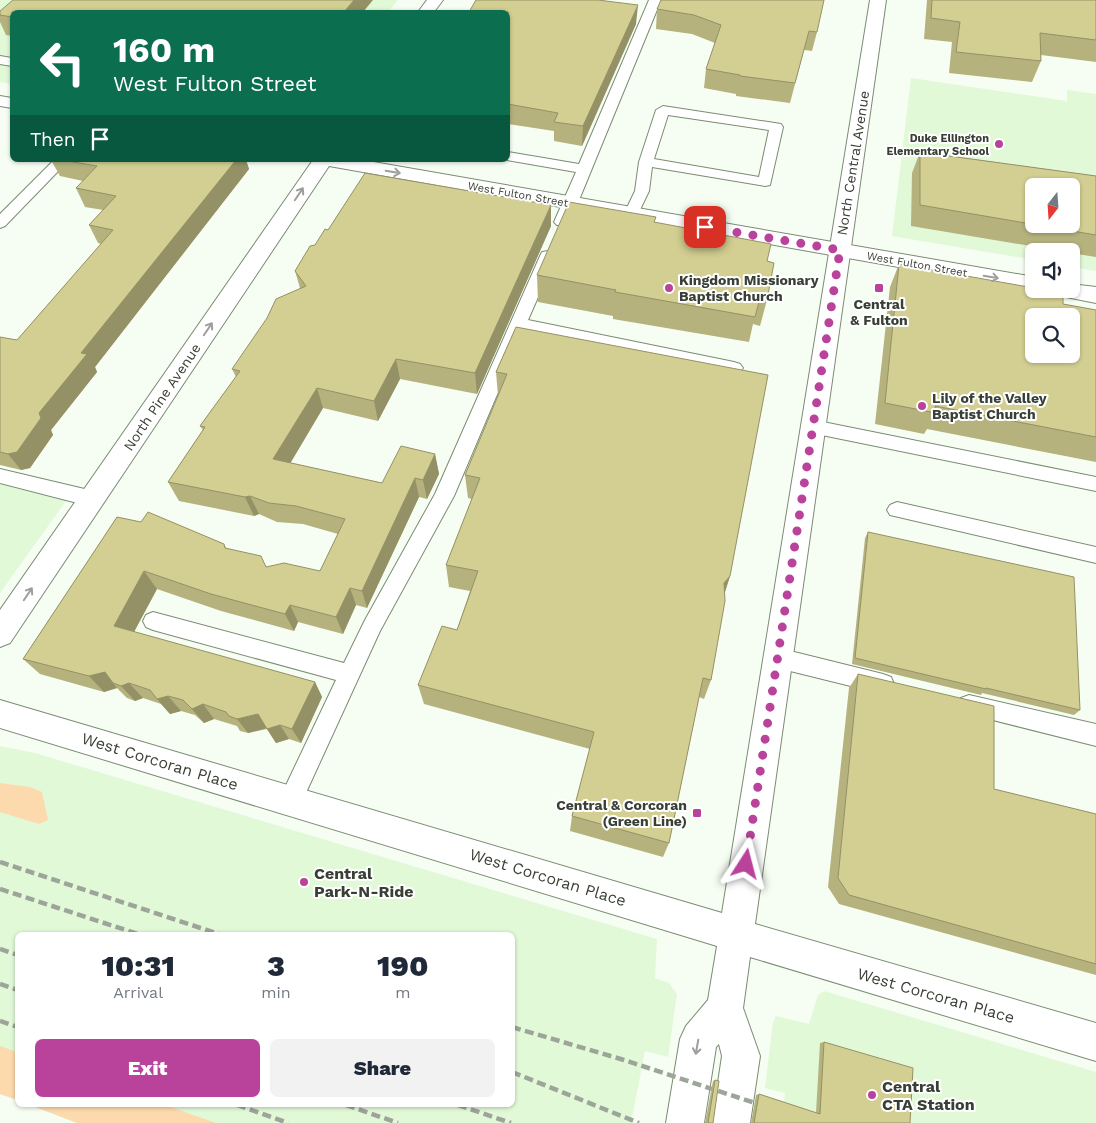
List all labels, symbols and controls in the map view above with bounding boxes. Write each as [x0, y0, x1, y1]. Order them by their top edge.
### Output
text: 160 m [113, 29, 215, 71]
icon: left [30, 30, 95, 95]
text: West Fulton Street [113, 71, 317, 96]
street label: North Central Avenue [834, 90, 872, 236]
icon: arrive [86, 125, 114, 153]
text: Then [30, 128, 76, 151]
place label: Duke Ellington Elementary School [887, 132, 989, 158]
marker: Duke Ellington Elementary School [993, 138, 1005, 150]
one-way arrow [385, 167, 401, 177]
north arrow [1025, 178, 1080, 232]
map controls [1025, 178, 1080, 363]
street label: West Fulton Street [467, 179, 570, 210]
one-way arrow [294, 187, 304, 201]
pin [684, 206, 726, 248]
icon: arrive [691, 213, 719, 241]
button: sound [1025, 243, 1080, 298]
street label: West Fulton Street [866, 249, 969, 280]
place label: Kingdom Missionary Baptist Church [679, 272, 819, 304]
one-way arrow [983, 272, 999, 282]
marker: Kingdom Missionary Baptist Church [663, 282, 675, 294]
marker: Central & Fulton [873, 282, 885, 294]
place label: Central & Fulton [850, 296, 908, 328]
button: search [1025, 308, 1080, 363]
one-way arrow [203, 322, 213, 336]
street label: North Pine Avenue [120, 340, 204, 454]
place label: Lily of the Valley Baptist Church [932, 390, 1047, 422]
marker: Lily of the Valley Baptist Church [916, 400, 928, 412]
one-way arrow [23, 587, 33, 601]
street label: West Corcoran Place [79, 729, 240, 794]
place label: Central & Corcoran (Green Line) [556, 797, 687, 829]
marker: Central & Corcoran (Green Line) [691, 807, 703, 819]
position arrow [719, 837, 771, 889]
street label: West Corcoran Place [467, 845, 628, 910]
place label: Central Park-N-Ride [314, 864, 414, 901]
marker: Central Park-N-Ride [298, 876, 310, 888]
text: 10:31 [101, 948, 175, 983]
text: 3 [267, 948, 285, 983]
text: 190 [377, 948, 429, 983]
street label: West Corcoran Place [855, 964, 1017, 1027]
text: Arrival [113, 983, 163, 1002]
text: min [261, 983, 291, 1002]
text: m [395, 983, 410, 1002]
button: Exit [35, 1039, 260, 1097]
button: Share [270, 1039, 495, 1097]
one-way arrow [692, 1039, 702, 1055]
place label: Central CTA Station [882, 1077, 975, 1114]
marker: Central CTA Station [866, 1089, 878, 1101]

